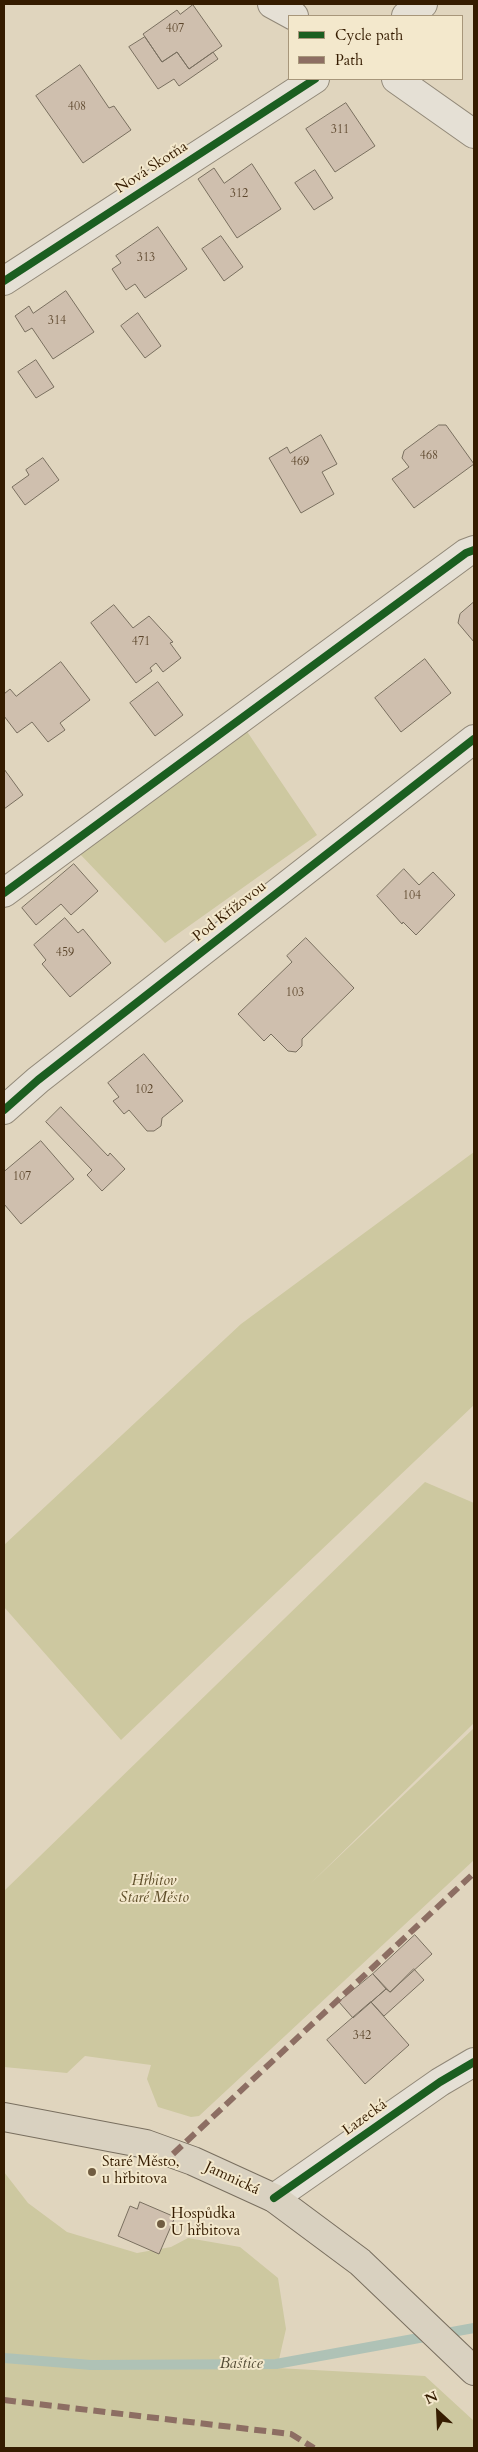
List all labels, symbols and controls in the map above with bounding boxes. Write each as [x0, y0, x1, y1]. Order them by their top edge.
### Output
legend [288, 15, 463, 80]
house number: 407 [166, 22, 184, 36]
text: Cycle path [335, 25, 403, 45]
text: Path [335, 50, 363, 70]
house number: 408 [68, 100, 86, 114]
house number: 311 [331, 123, 349, 137]
street label: Nová Skotňa [113, 138, 191, 198]
house number: 312 [230, 187, 248, 201]
house number: 313 [137, 251, 155, 265]
house number: 314 [48, 314, 66, 328]
house number: 468 [420, 449, 438, 463]
house number: 469 [291, 455, 309, 469]
house number: 471 [132, 635, 150, 649]
street label: Pod Křížovou [190, 878, 270, 946]
house number: 104 [403, 889, 421, 903]
house number: 459 [56, 946, 74, 960]
house number: 103 [286, 986, 304, 1000]
house number: 102 [135, 1083, 153, 1097]
house number: 107 [13, 1170, 31, 1184]
park label: Hřbitov Staré Město [119, 1873, 189, 1908]
house number: 342 [353, 2029, 371, 2043]
street label: Lazecká [339, 2096, 391, 2140]
place label: Staré Město, u hřbitova [102, 2154, 180, 2189]
street label: Jamnická [202, 2159, 262, 2199]
marker: Staré Město, u hřbitova [86, 2166, 98, 2178]
place label: Hospůdka U hřbitova [171, 2206, 240, 2241]
marker: Hospůdka U hřbitova [155, 2218, 167, 2230]
water label: Baštice [219, 2354, 263, 2374]
north arrow [413, 2387, 463, 2437]
text: N [422, 2387, 441, 2409]

